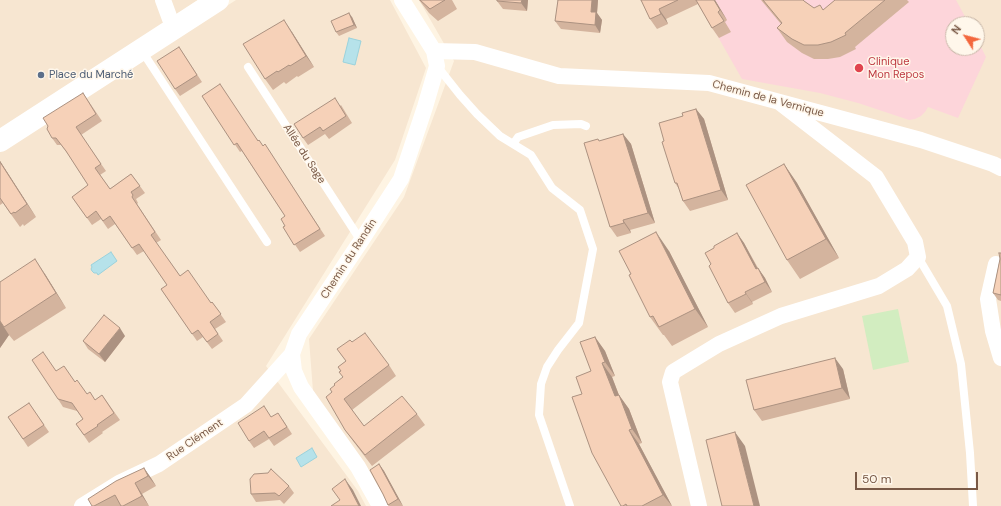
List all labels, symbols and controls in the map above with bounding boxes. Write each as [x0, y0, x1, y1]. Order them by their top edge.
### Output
north arrow [945, 16, 985, 56]
text: N [948, 22, 964, 37]
place label: Clinique Mon Repos [868, 55, 924, 81]
marker: Clinique Mon Repos [853, 62, 865, 74]
place label: Place du Marché [49, 68, 133, 82]
marker: Place du Marché [36, 70, 46, 80]
street label: Chemin de la Vernique [711, 78, 825, 120]
street label: Allée du Sage [280, 122, 328, 186]
street label: Chemin du Randin [318, 216, 380, 302]
street label: Rue Clément [164, 416, 226, 464]
scale bar [857, 464, 980, 490]
text: 50 m [862, 471, 891, 487]

